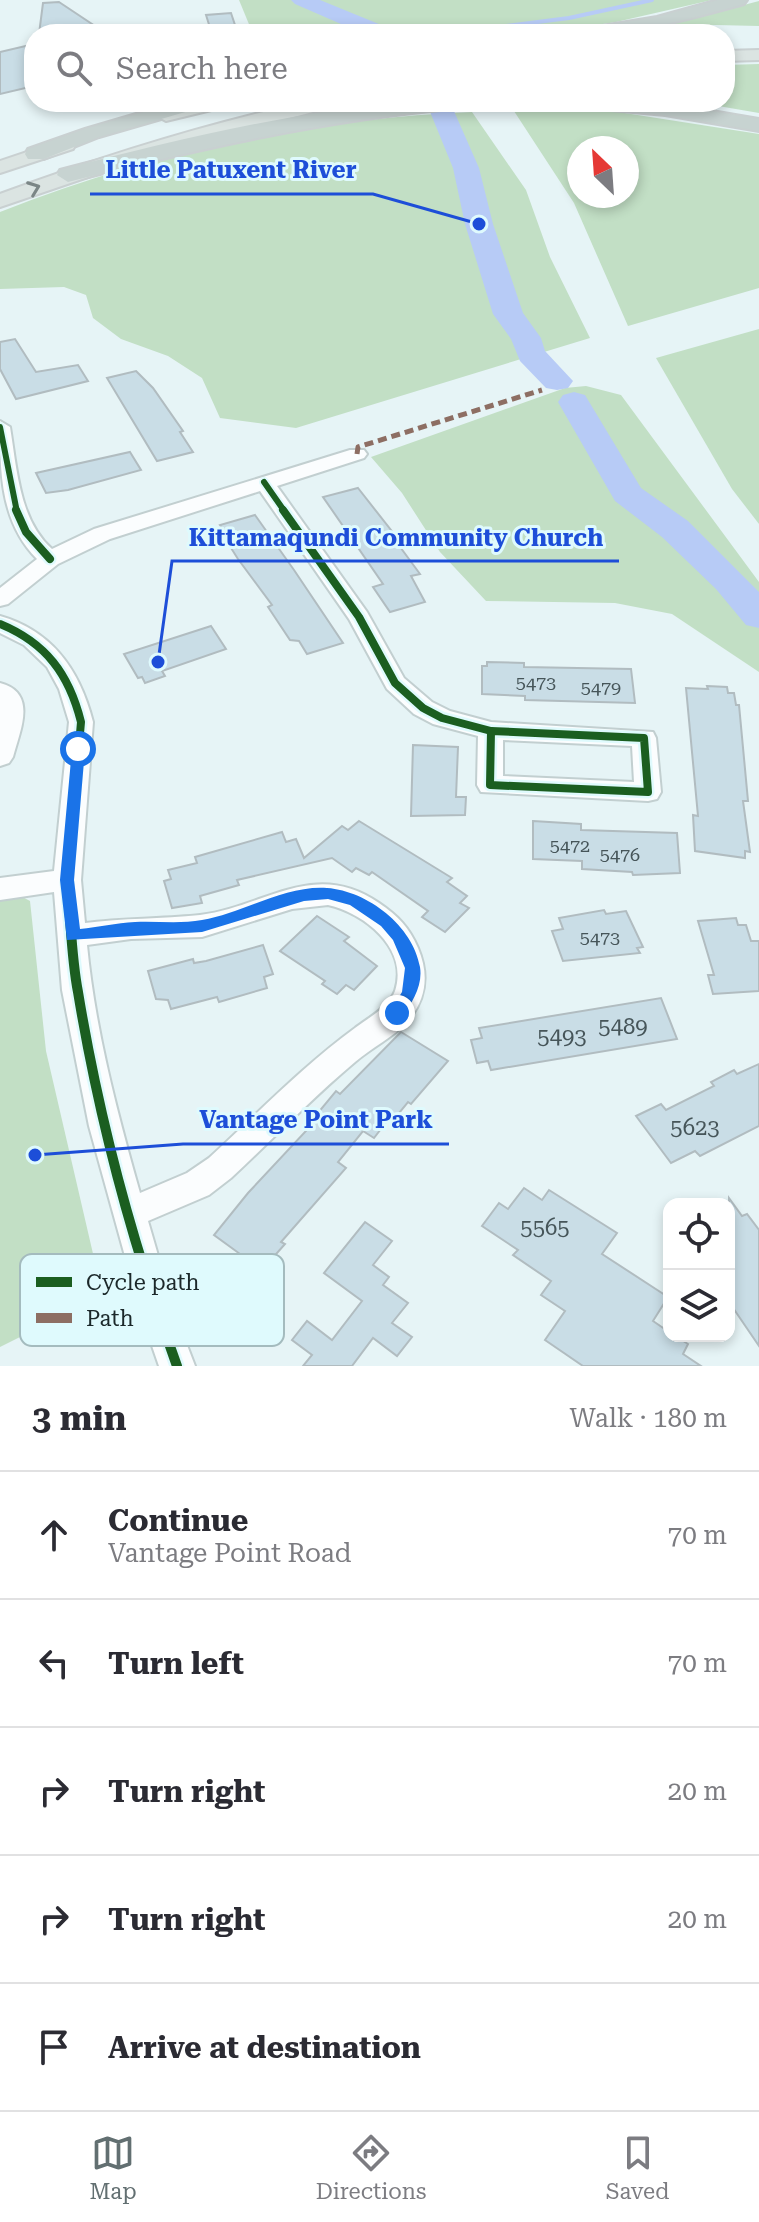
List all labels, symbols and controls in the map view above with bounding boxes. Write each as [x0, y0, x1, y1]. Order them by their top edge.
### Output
search box [24, 24, 735, 112]
icon: search [52, 46, 96, 90]
text: Search here [116, 51, 288, 86]
north arrow [567, 136, 639, 208]
callout: Little Patuxent River [90, 146, 373, 194]
text: Little Patuxent River [105, 156, 357, 184]
one-way arrow [26, 181, 40, 198]
callout: Kittamaqundi Community Church [172, 513, 619, 561]
text: Kittamaqundi Community Church [189, 524, 603, 552]
house number: 5473 [516, 672, 556, 693]
house number: 5479 [581, 677, 621, 698]
route start [60, 731, 96, 767]
house number: 5472 [550, 835, 590, 856]
house number: 5476 [600, 844, 640, 865]
house number: 5473 [580, 927, 620, 948]
route end [379, 995, 415, 1031]
house number: 5489 [598, 1014, 648, 1039]
house number: 5493 [537, 1024, 587, 1049]
callout: Vantage Point Park [183, 1096, 449, 1144]
text: Vantage Point Park [199, 1106, 433, 1134]
house number: 5623 [670, 1115, 720, 1140]
map controls [663, 1198, 735, 1342]
button: locate [663, 1198, 735, 1270]
house number: 5565 [520, 1215, 570, 1240]
legend [20, 1254, 284, 1346]
text: Cycle path [86, 1270, 200, 1295]
button: layers [663, 1270, 735, 1342]
text: Path [86, 1306, 134, 1331]
text: 3 min [32, 1398, 127, 1438]
text: Walk · 180 m [569, 1403, 727, 1433]
text: Continue [108, 1503, 248, 1538]
icon: ahead [32, 1513, 76, 1557]
text: 70 m [668, 1520, 727, 1550]
text: Vantage Point Road [108, 1538, 351, 1568]
icon: left [32, 1641, 76, 1685]
text: Turn left [108, 1646, 244, 1681]
text: 70 m [668, 1648, 727, 1678]
icon: right [32, 1769, 76, 1813]
text: Turn right [108, 1774, 265, 1809]
text: 20 m [668, 1776, 727, 1806]
icon: right [32, 1897, 76, 1941]
text: Turn right [108, 1902, 265, 1937]
text: 20 m [668, 1904, 727, 1934]
icon: arrive [32, 2025, 76, 2069]
text: Arrive at destination [108, 2030, 421, 2065]
tab: Map [90, 2131, 137, 2204]
tab: Directions [316, 2131, 426, 2204]
tab: Saved [606, 2131, 669, 2204]

